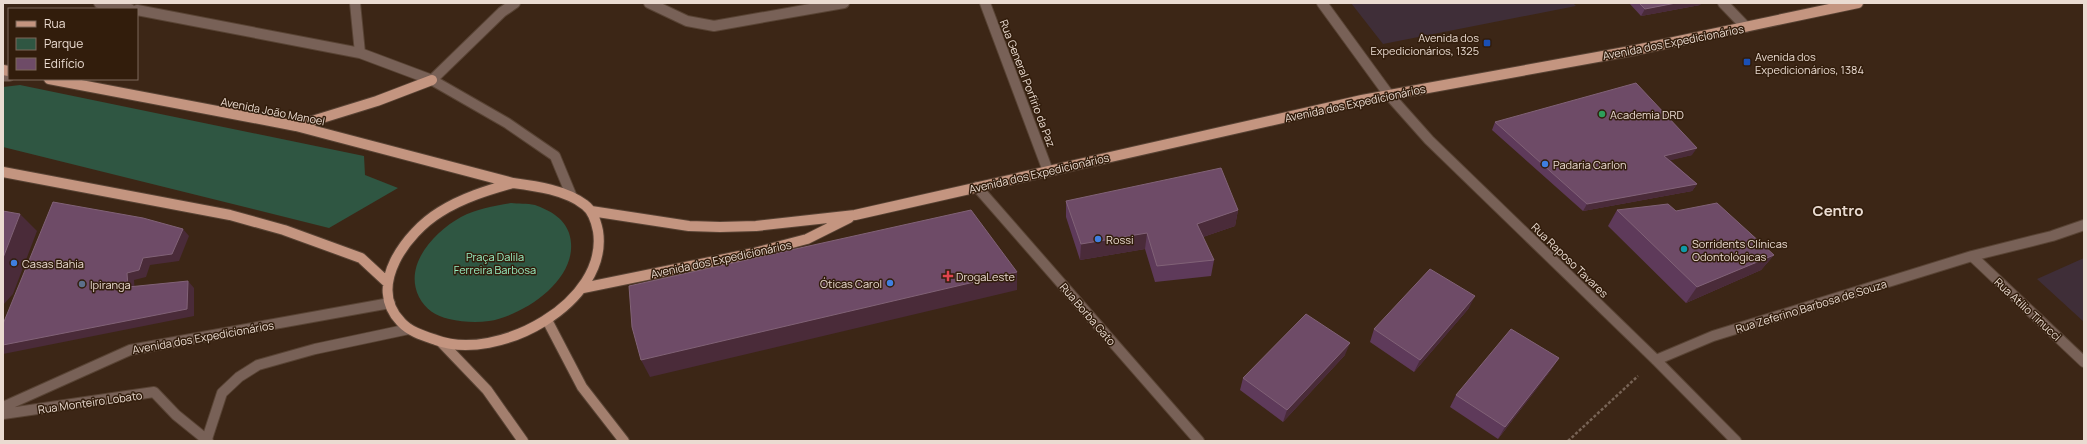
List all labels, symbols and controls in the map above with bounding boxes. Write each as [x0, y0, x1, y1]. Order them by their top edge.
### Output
legend [8, 8, 138, 80]
text: Rua [44, 15, 65, 32]
street label: Rua General Porfírio da Paz [997, 17, 1059, 149]
street label: Avenida dos Expedicionários [1601, 21, 1745, 63]
place label: Avenida dos Expedicionários, 1325 [1370, 30, 1479, 58]
text: Parque [44, 35, 83, 52]
marker: Avenida dos Expedicionários, 1325 [1482, 38, 1492, 48]
place label: Avenida dos Expedicionários, 1384 [1755, 49, 1864, 77]
text: Edifício [44, 55, 84, 72]
marker: Avenida dos Expedicionários, 1384 [1742, 57, 1752, 67]
street label: Avenida dos Expedicionários [1283, 81, 1427, 125]
street label: Avenida João Manoel [220, 94, 326, 128]
place label: Academia DRD [1610, 107, 1684, 122]
marker: Academia DRD [1597, 109, 1607, 119]
street label: Avenida dos Expedicionários [967, 149, 1111, 196]
place label: Padaria Carlon [1553, 157, 1627, 172]
marker: Padaria Carlon [1540, 159, 1550, 169]
district label: Centro [1813, 200, 1863, 221]
street label: Rua Raposo Tavares [1528, 219, 1612, 301]
place label: Rossi [1106, 232, 1134, 247]
marker: Rossi [1093, 234, 1103, 244]
place label: Sorridents Clínicas Odontológicas [1692, 236, 1788, 264]
street label: Avenida dos Expedicionários [649, 237, 793, 281]
marker: Sorridents Clínicas Odontológicas [1679, 244, 1689, 254]
park label: Praça Dalila Ferreira Barbosa [454, 249, 536, 277]
place label: Casas Bahia [22, 256, 84, 271]
marker: Casas Bahia [9, 258, 19, 268]
place label: DrogaLeste [956, 269, 1015, 284]
marker: DrogaLeste [943, 271, 953, 281]
street label: Rua Atílio Tinucci [1991, 274, 2065, 344]
place label: Óticas Carol [820, 276, 882, 291]
street label: Rua Zeferino Barbosa de Souza [1734, 276, 1888, 336]
place label: Ipiranga [90, 277, 131, 292]
marker: Óticas Carol [885, 278, 895, 288]
marker: Ipiranga [77, 279, 87, 289]
street label: Rua Borba Gato [1057, 279, 1120, 349]
street label: Avenida dos Expedicionários [131, 317, 275, 357]
street label: Rua Monteiro Lobato [37, 387, 144, 417]

